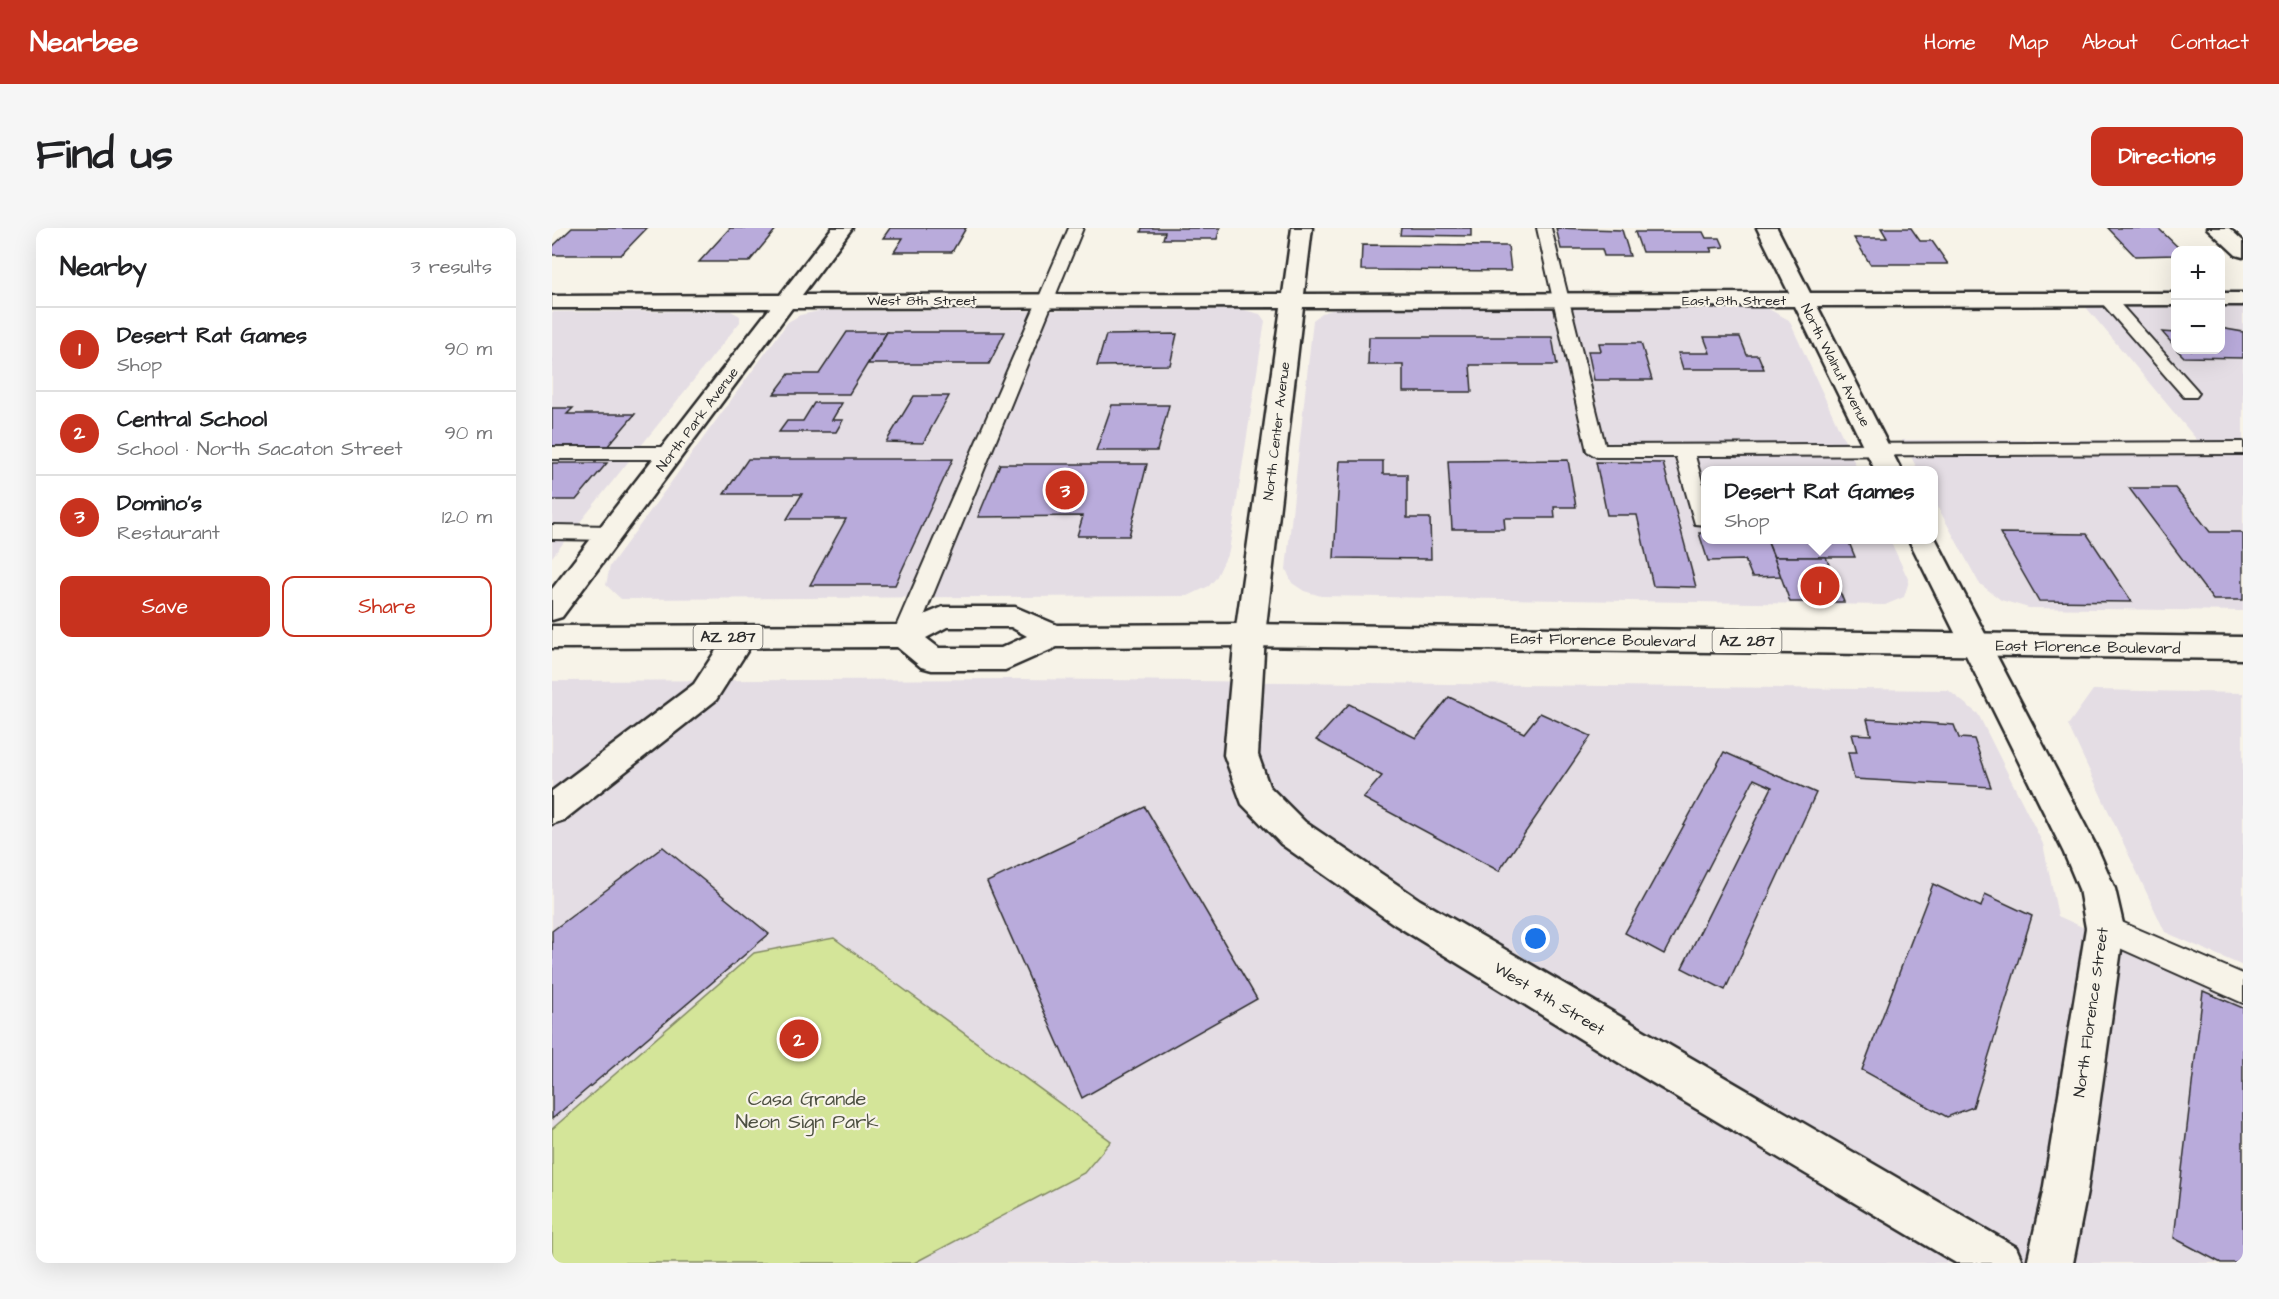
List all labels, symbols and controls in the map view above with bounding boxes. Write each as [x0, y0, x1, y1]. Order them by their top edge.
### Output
text: Nearbee [30, 23, 138, 62]
text: Home [1924, 28, 1976, 57]
text: Map [2009, 28, 2049, 57]
text: About [2082, 28, 2138, 57]
text: Contact [2171, 28, 2249, 57]
text: Find us [36, 127, 173, 185]
button: Directions [2091, 127, 2243, 186]
map controls [2171, 246, 2225, 354]
button: + [2171, 246, 2225, 300]
text: Nearby [60, 249, 147, 285]
text: 3 results [410, 253, 492, 281]
street label: West 8th Street [867, 291, 977, 311]
street label: East 8th Street [1682, 291, 1786, 311]
street label: North Walnut Avenue [1795, 300, 1875, 431]
button: − [2171, 300, 2225, 354]
text: Desert Rat Games [117, 320, 307, 351]
text: 1 [78, 335, 81, 363]
text: 90 m [444, 335, 492, 363]
text: Shop [117, 351, 162, 379]
street label: North Center Avenue [1259, 360, 1295, 501]
street label: North Park Avenue [652, 363, 744, 476]
text: Central School [117, 404, 267, 435]
text: 2 [74, 419, 85, 447]
text: 90 m [444, 419, 492, 447]
text: School · North Sacaton Street [117, 435, 403, 463]
popup [1701, 466, 1938, 544]
pin: 3 [1046, 468, 1084, 512]
text: Desert Rat Games [1724, 476, 1915, 507]
text: Domino's [117, 488, 202, 519]
text: 3 [74, 503, 85, 531]
text: 120 m [442, 503, 492, 531]
text: Shop [1724, 507, 1770, 535]
text: Restaurant [117, 519, 220, 547]
pin: 1 [1800, 564, 1840, 608]
button: Save [60, 576, 270, 637]
button: Share [282, 576, 492, 637]
road number: AZ 287 [694, 625, 762, 649]
street label: East Florence Boulevard [1510, 627, 1696, 653]
road number: AZ 287 [1712, 629, 1782, 653]
street label: East Florence Boulevard [1995, 634, 2181, 660]
your location [1521, 924, 1550, 953]
street label: North Florence Street [2068, 925, 2114, 1098]
street label: West 4th Street [1490, 957, 1609, 1041]
pin: 2 [780, 1016, 818, 1062]
park label: Casa Grande Neon Sign Park [735, 1085, 879, 1137]

